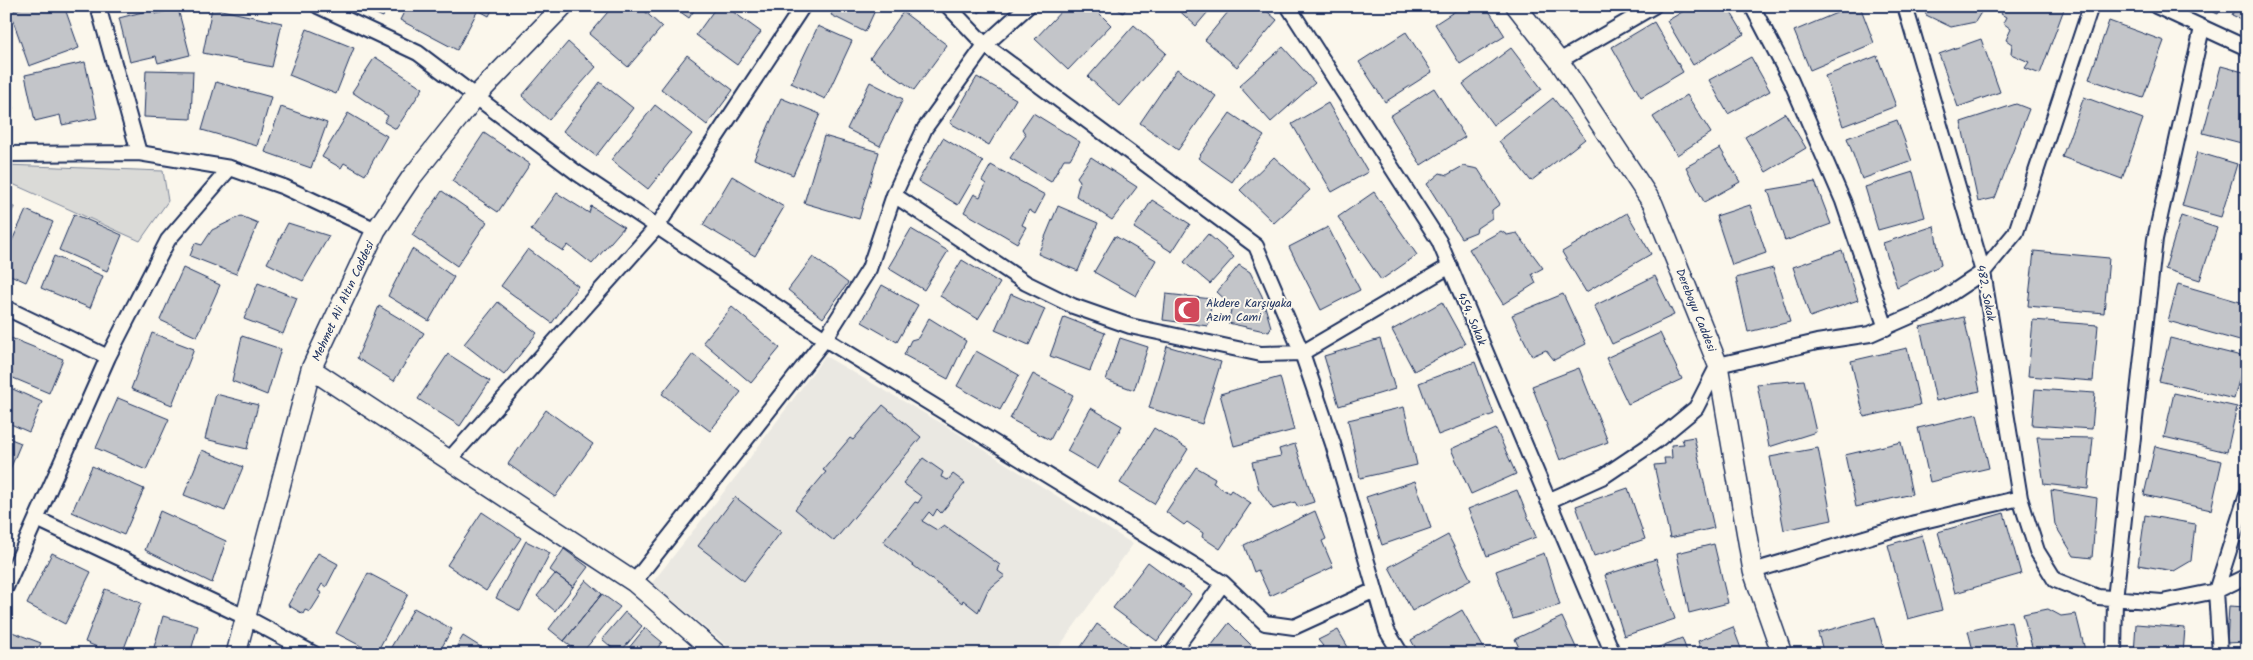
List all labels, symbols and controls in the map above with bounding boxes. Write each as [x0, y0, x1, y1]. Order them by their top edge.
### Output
street label: Mehmet Ali Altın Caddesi [307, 237, 380, 365]
street label: 482. Sokak [1971, 263, 2000, 323]
street label: Dereboyu Caddesi [1670, 266, 1721, 356]
street label: 454. Sokak [1452, 290, 1491, 349]
place label: Akdere Karşıyaka Azim Cami [1206, 294, 1292, 327]
mosque icon: Akdere Karşıyaka Azim Cami [1172, 295, 1202, 325]

